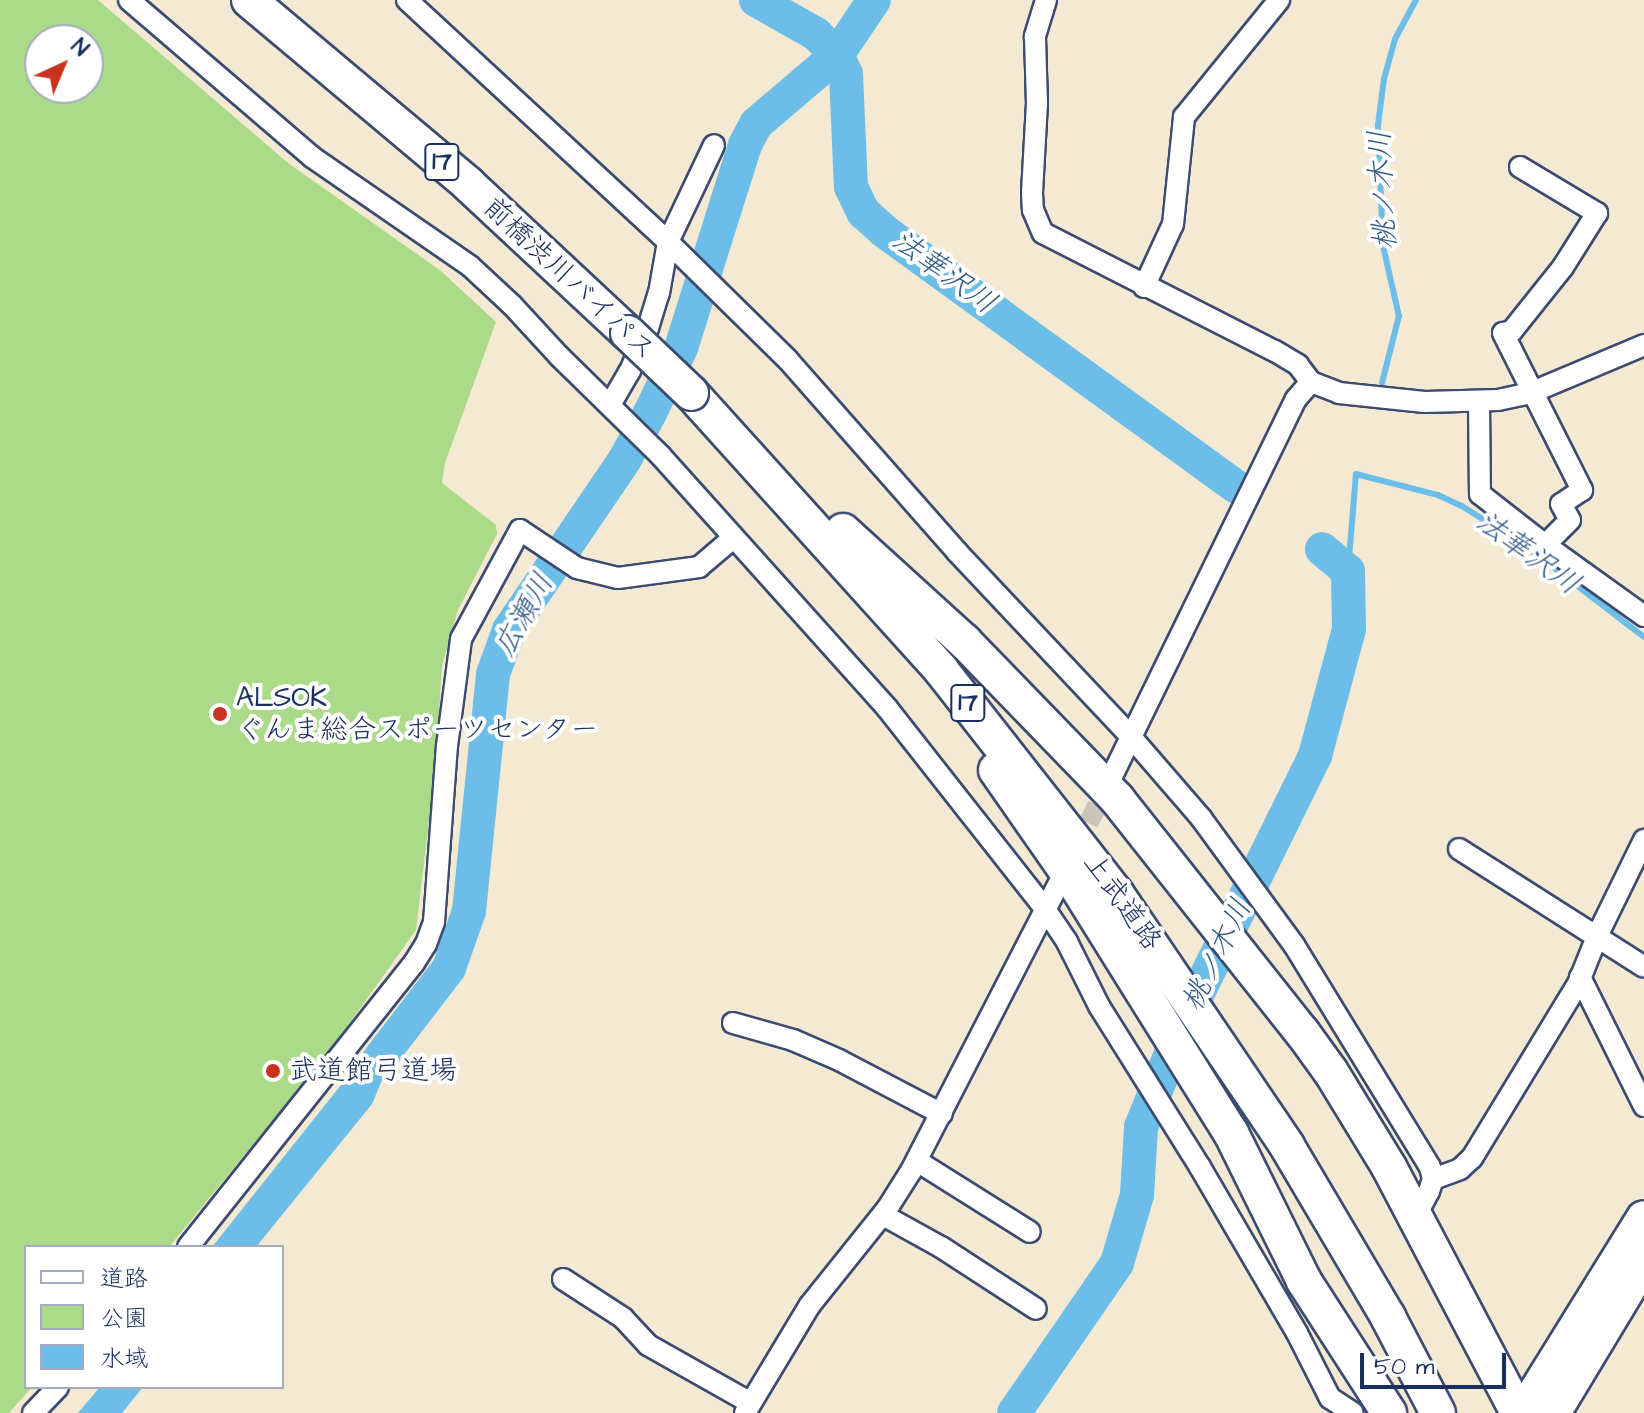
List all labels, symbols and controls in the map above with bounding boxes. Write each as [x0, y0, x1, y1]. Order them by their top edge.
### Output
north arrow [24, 24, 104, 104]
text: N [64, 32, 95, 64]
water label: 桃ノ木川 [1362, 129, 1404, 251]
road number: 17 [424, 140, 460, 184]
street label: 前橋渋川バイパス [476, 190, 662, 368]
water label: 法華沢川 [885, 222, 1003, 322]
water label: 法華沢川 [1469, 503, 1587, 603]
water label: 広瀬川 [486, 567, 562, 663]
place label: ALSOK ぐんま総合スポーツセンター [236, 681, 600, 747]
road number: 17 [950, 681, 986, 725]
marker: ALSOK ぐんま総合スポーツセンター [211, 705, 229, 723]
street label: 上武道路 [1075, 847, 1169, 957]
water label: 桃ノ木川 [1175, 893, 1259, 1017]
place label: 武道館弓道場 [289, 1054, 457, 1088]
marker: 武道館弓道場 [264, 1062, 282, 1080]
legend [24, 1245, 284, 1389]
text: 道路 [100, 1262, 148, 1296]
text: 公園 [100, 1302, 148, 1336]
scale bar [1364, 1337, 1510, 1387]
text: 水域 [100, 1342, 148, 1376]
text: 50 m [1374, 1350, 1434, 1384]

